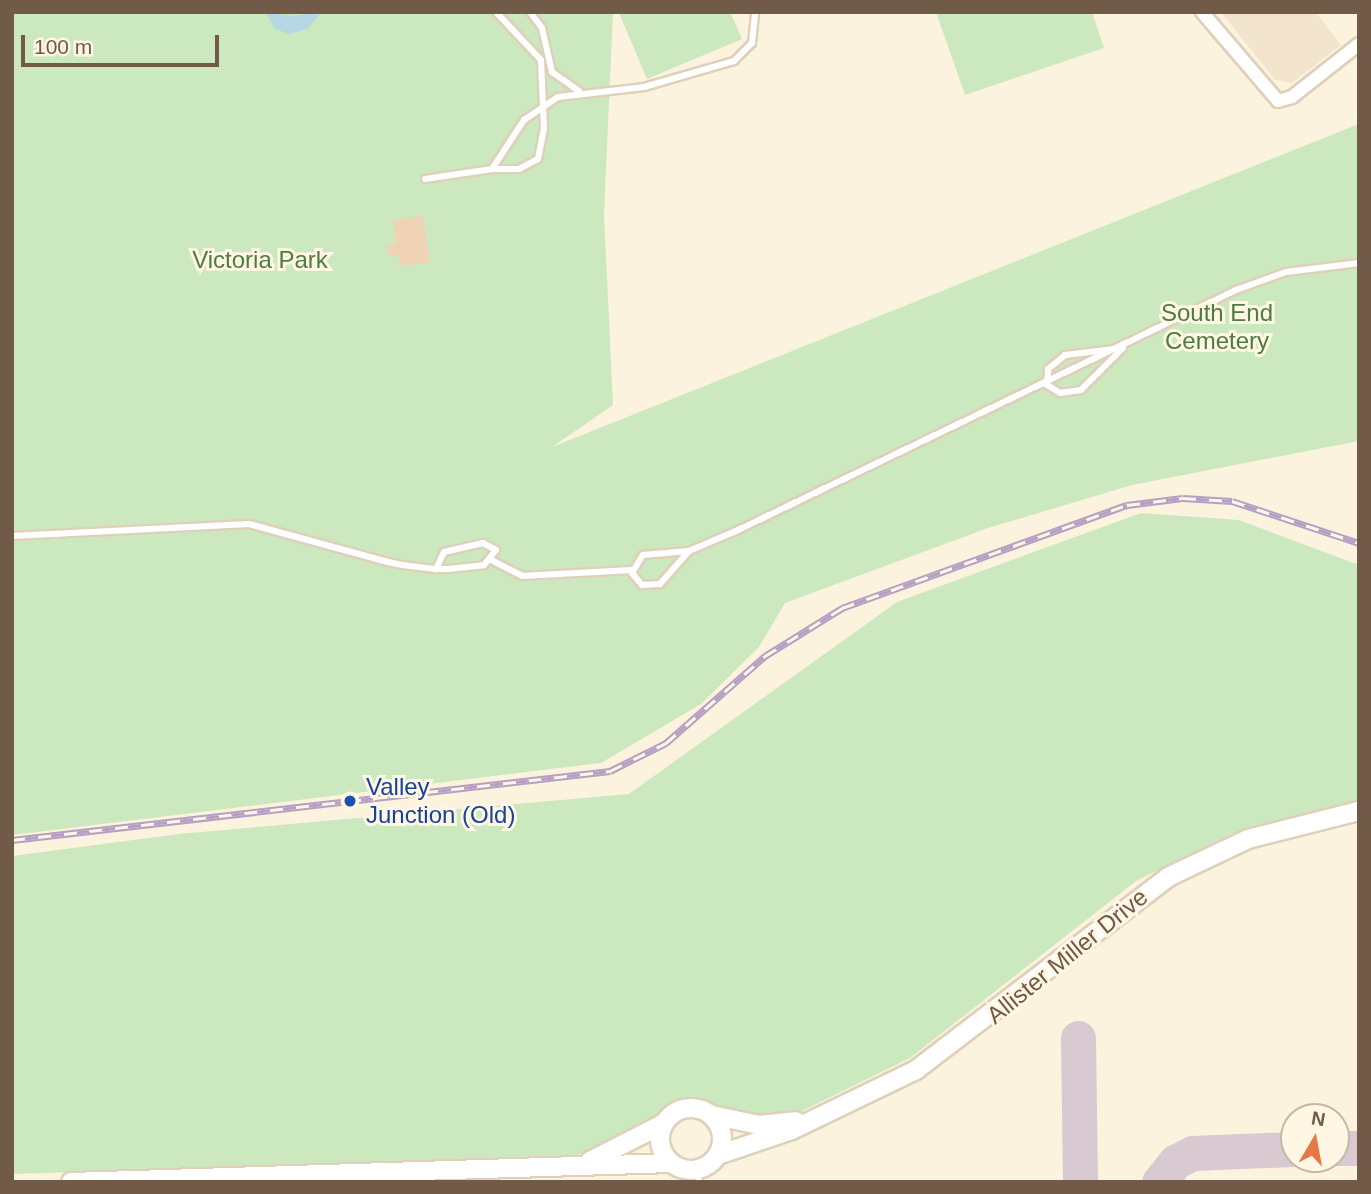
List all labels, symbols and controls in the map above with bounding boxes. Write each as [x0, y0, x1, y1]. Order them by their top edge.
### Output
scale bar [24, 21, 222, 65]
text: 100 m [34, 35, 92, 58]
park label: Victoria Park [192, 246, 328, 274]
park label: South End Cemetery [1161, 299, 1273, 355]
place label: Valley Junction (Old) [366, 773, 515, 829]
marker: Valley Junction (Old) [340, 791, 360, 811]
street label: Allister Miller Drive [981, 882, 1153, 1030]
north arrow [1280, 1103, 1350, 1173]
text: N [1310, 1107, 1327, 1130]

